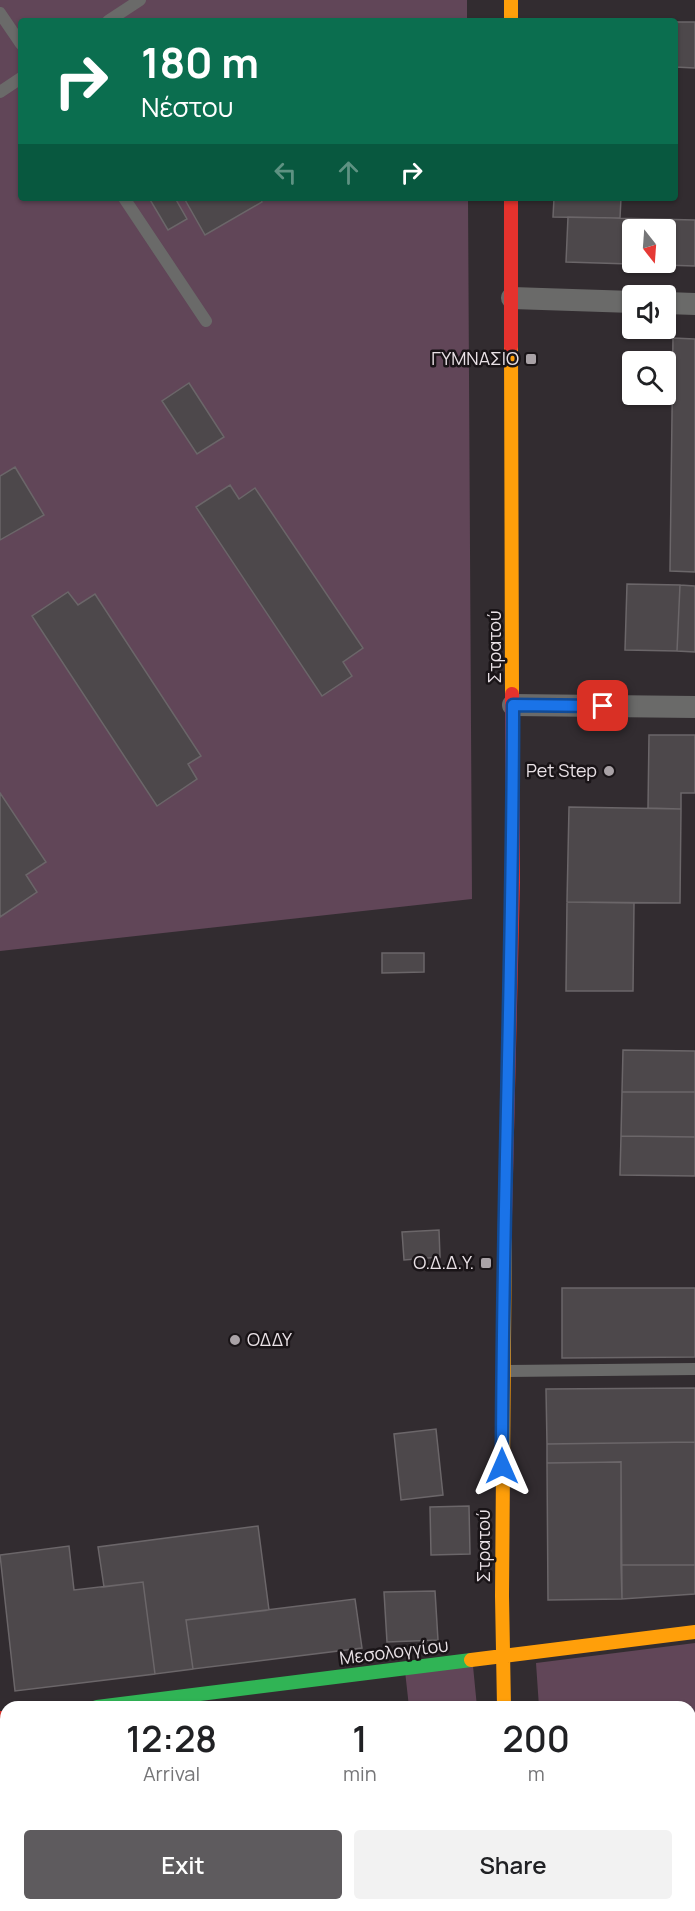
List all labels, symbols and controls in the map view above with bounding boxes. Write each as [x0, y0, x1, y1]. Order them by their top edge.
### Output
text: 180 m [141, 33, 259, 91]
icon: right [42, 42, 120, 120]
text: Νέστου [141, 88, 234, 125]
icon: left [269, 156, 302, 189]
icon: ahead [332, 156, 365, 189]
icon: right [395, 156, 428, 189]
north arrow [622, 219, 676, 273]
map controls [622, 219, 676, 405]
button: sound [622, 285, 676, 339]
place label: ΓΥΜΝΑΣΙΟ [431, 346, 519, 370]
button: search [622, 351, 676, 405]
marker: ΓΥΜΝΑΣΙΟ [524, 352, 538, 366]
street label: Στρατού [482, 611, 506, 683]
pin [577, 680, 628, 731]
icon: arrive [586, 689, 619, 722]
place label: Pet Step [526, 758, 597, 782]
marker: Pet Step [602, 764, 616, 778]
place label: Ο.Δ.Δ.Υ. [413, 1250, 474, 1274]
marker: Ο.Δ.Δ.Υ. [479, 1256, 493, 1270]
place label: ΟΔΔΥ [247, 1327, 293, 1351]
marker: ΟΔΔΥ [228, 1333, 242, 1347]
position arrow [470, 1434, 534, 1498]
street label: Στρατού [471, 1510, 495, 1582]
street label: Μεσολογγίου [338, 1632, 450, 1670]
text: 12:28 [126, 1714, 217, 1763]
text: 1 [352, 1714, 367, 1763]
text: 200 [503, 1714, 570, 1763]
text: Arrival [143, 1760, 200, 1787]
text: min [343, 1760, 377, 1787]
text: m [528, 1760, 545, 1787]
button: Exit [24, 1830, 342, 1899]
button: Share [354, 1830, 672, 1899]

